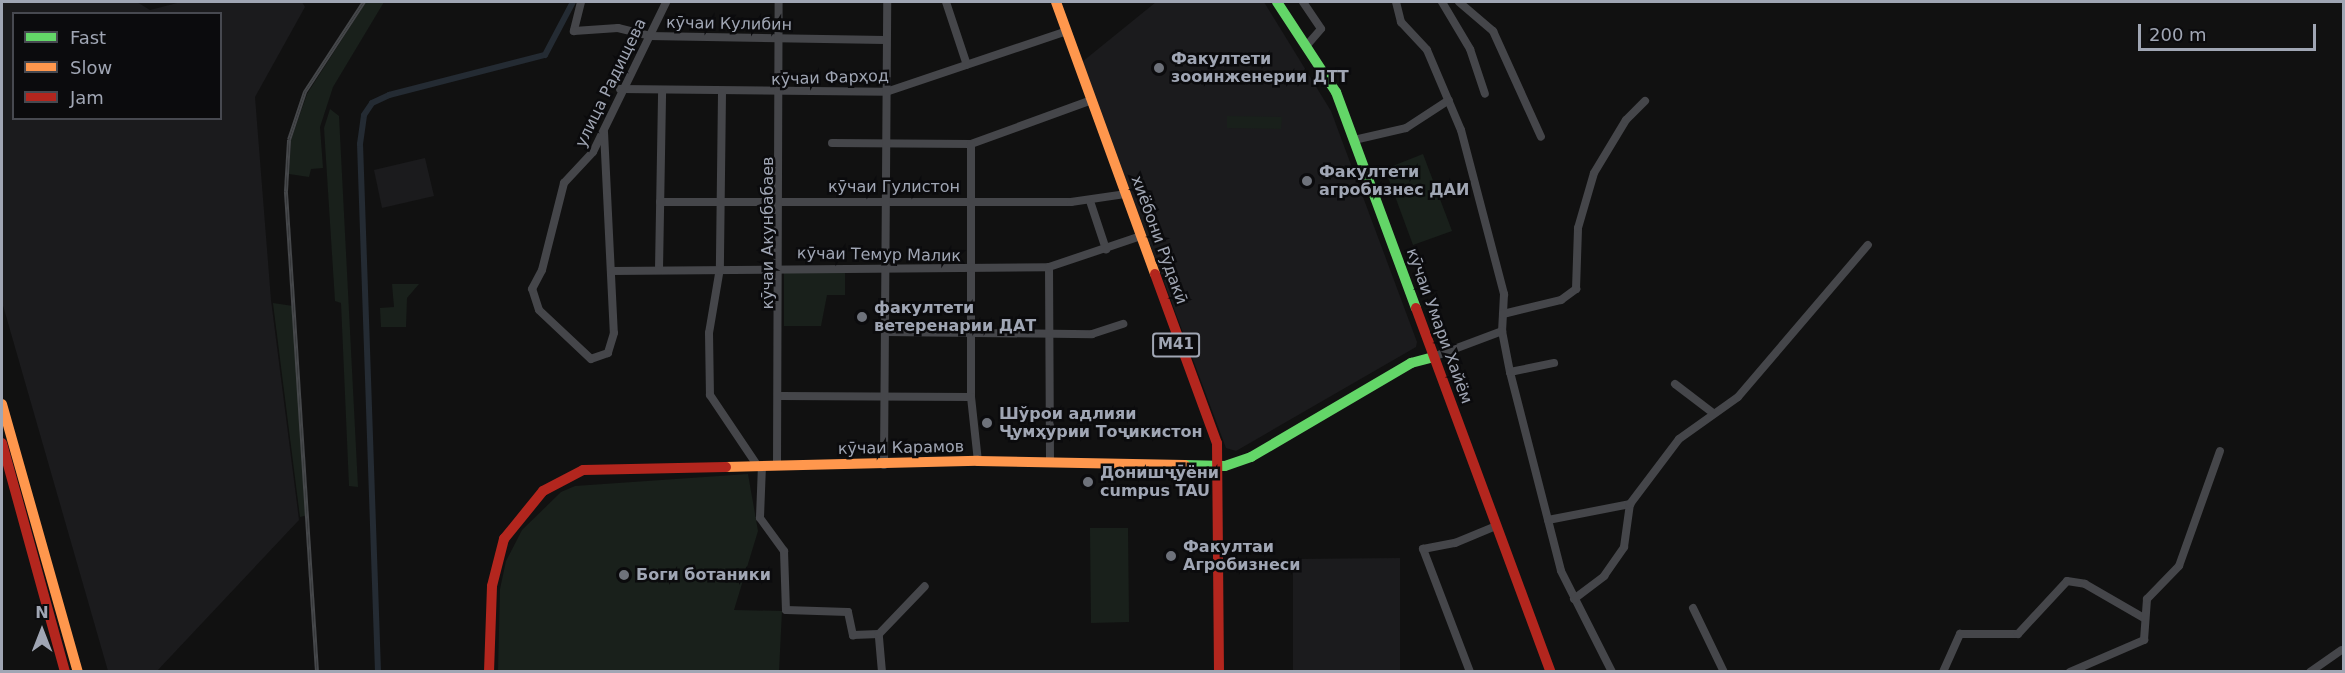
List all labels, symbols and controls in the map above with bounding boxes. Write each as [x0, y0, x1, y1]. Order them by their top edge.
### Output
legend [12, 12, 222, 120]
scale bar [2141, 12, 2320, 50]
street label: кӯчаи Кулибин [666, 13, 792, 35]
street label: улица Радищева [571, 15, 651, 151]
text: 200 m [2149, 24, 2207, 45]
text: Fast [70, 27, 106, 48]
place label: Факултети зооинженерии ДТТ [1171, 49, 1349, 87]
text: Slow [70, 57, 112, 78]
marker: Факултети зооинженерии ДТТ [1152, 61, 1166, 75]
street label: кӯчаи Фарҳод [771, 66, 889, 90]
text: Jam [70, 87, 104, 108]
street label: кӯчаи Акунбабаев [758, 156, 778, 310]
place label: Факултети агробизнес ДАИ [1319, 162, 1469, 200]
street label: хиёбони Рӯдакӣ [1127, 173, 1191, 307]
marker: Факултети агробизнес ДАИ [1300, 174, 1314, 188]
street label: кӯчаи Гулистон [828, 177, 960, 197]
street label: кӯчаи Темур Малик [797, 244, 961, 266]
street label: кӯчаи Умари Хайём [1402, 246, 1476, 406]
place label: факултети ветеренарии ДАТ [874, 298, 1036, 336]
marker: факултети ветеренарии ДАТ [855, 310, 869, 324]
road number: M41 [1152, 333, 1200, 357]
place label: Шўрои адлияи Ҷумҳурии Тоҷикистон [999, 404, 1203, 442]
marker: Шўрои адлияи Ҷумҳурии Тоҷикистон [980, 416, 994, 430]
street label: кӯчаи Карамов [838, 437, 964, 459]
place label: Донишҷӯёни cumpus TAU [1100, 463, 1219, 501]
marker: Донишҷӯёни cumpus TAU [1081, 475, 1095, 489]
place label: Факултаи Агробизнеси [1183, 537, 1300, 575]
marker: Факултаи Агробизнеси [1164, 549, 1178, 563]
place label: Боги ботаники [636, 565, 771, 585]
marker: Боги ботаники [617, 568, 631, 582]
north arrow [12, 601, 72, 661]
text: N [35, 603, 49, 622]

